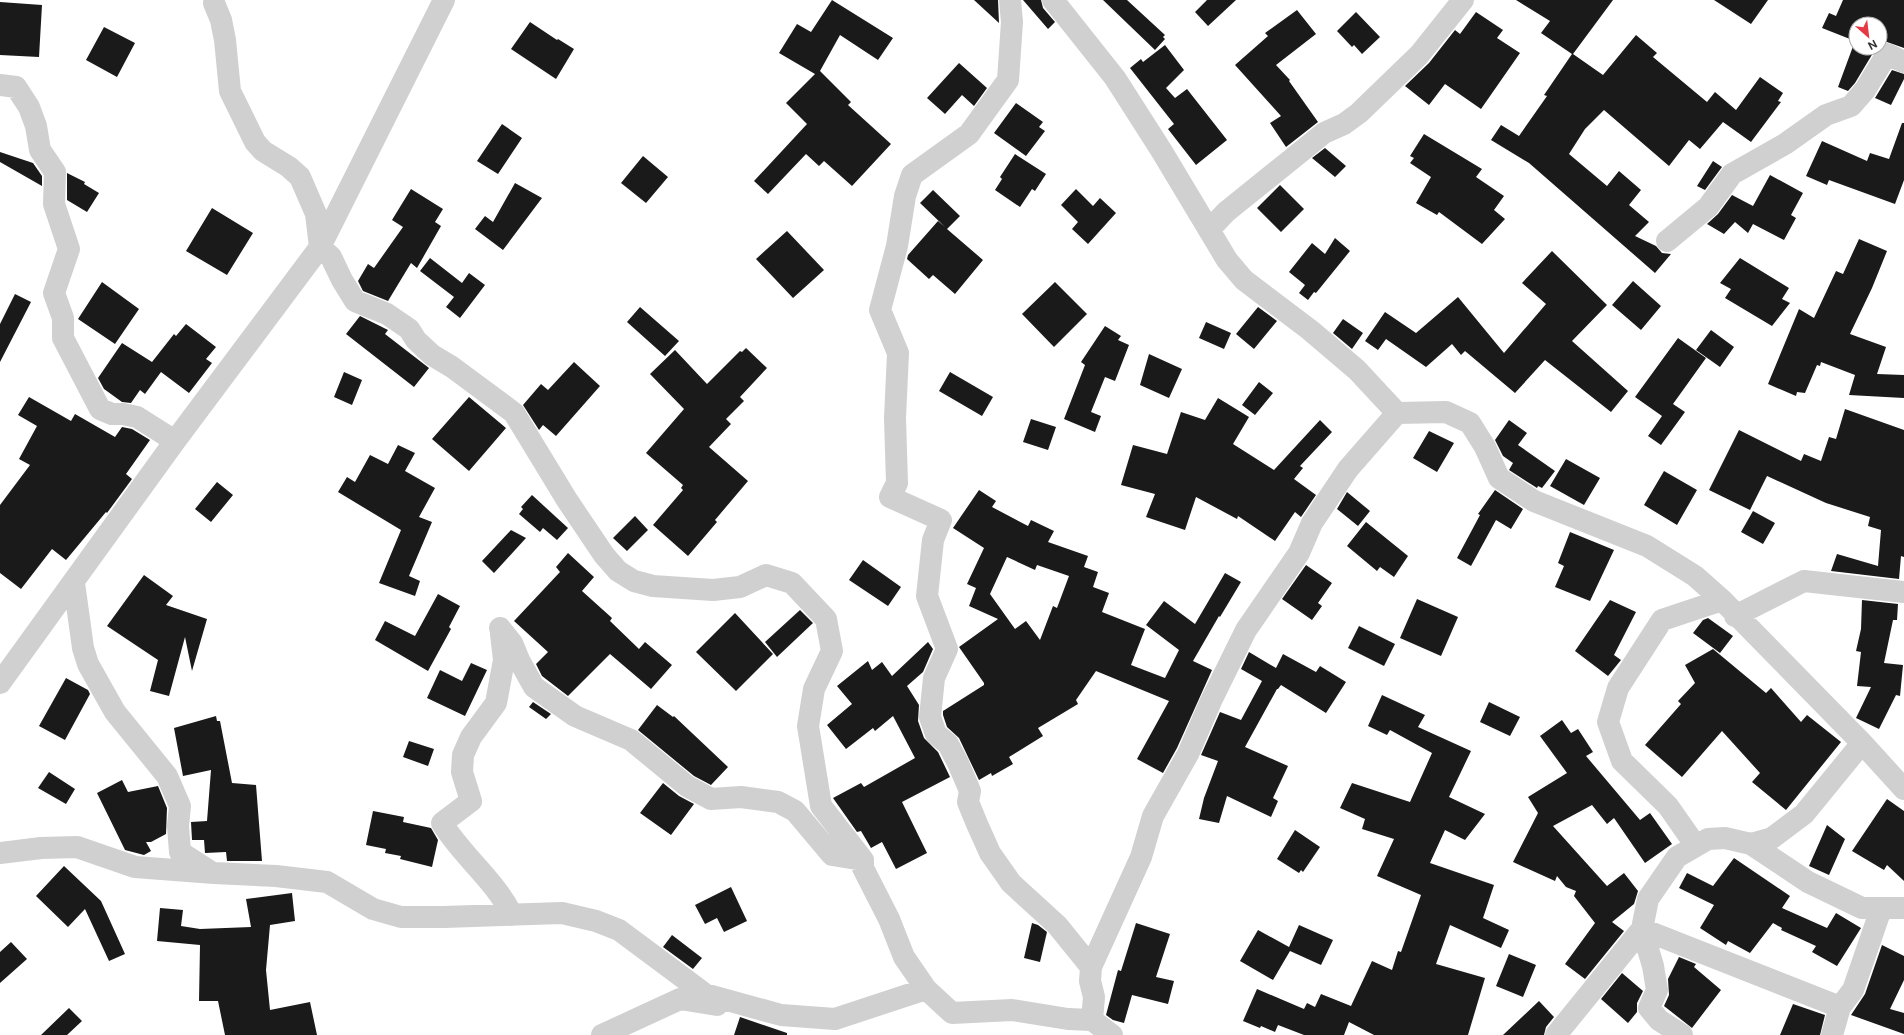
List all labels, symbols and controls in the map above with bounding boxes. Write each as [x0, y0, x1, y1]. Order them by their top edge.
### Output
north arrow [1848, 16, 1888, 56]
text: N [1866, 38, 1879, 52]

